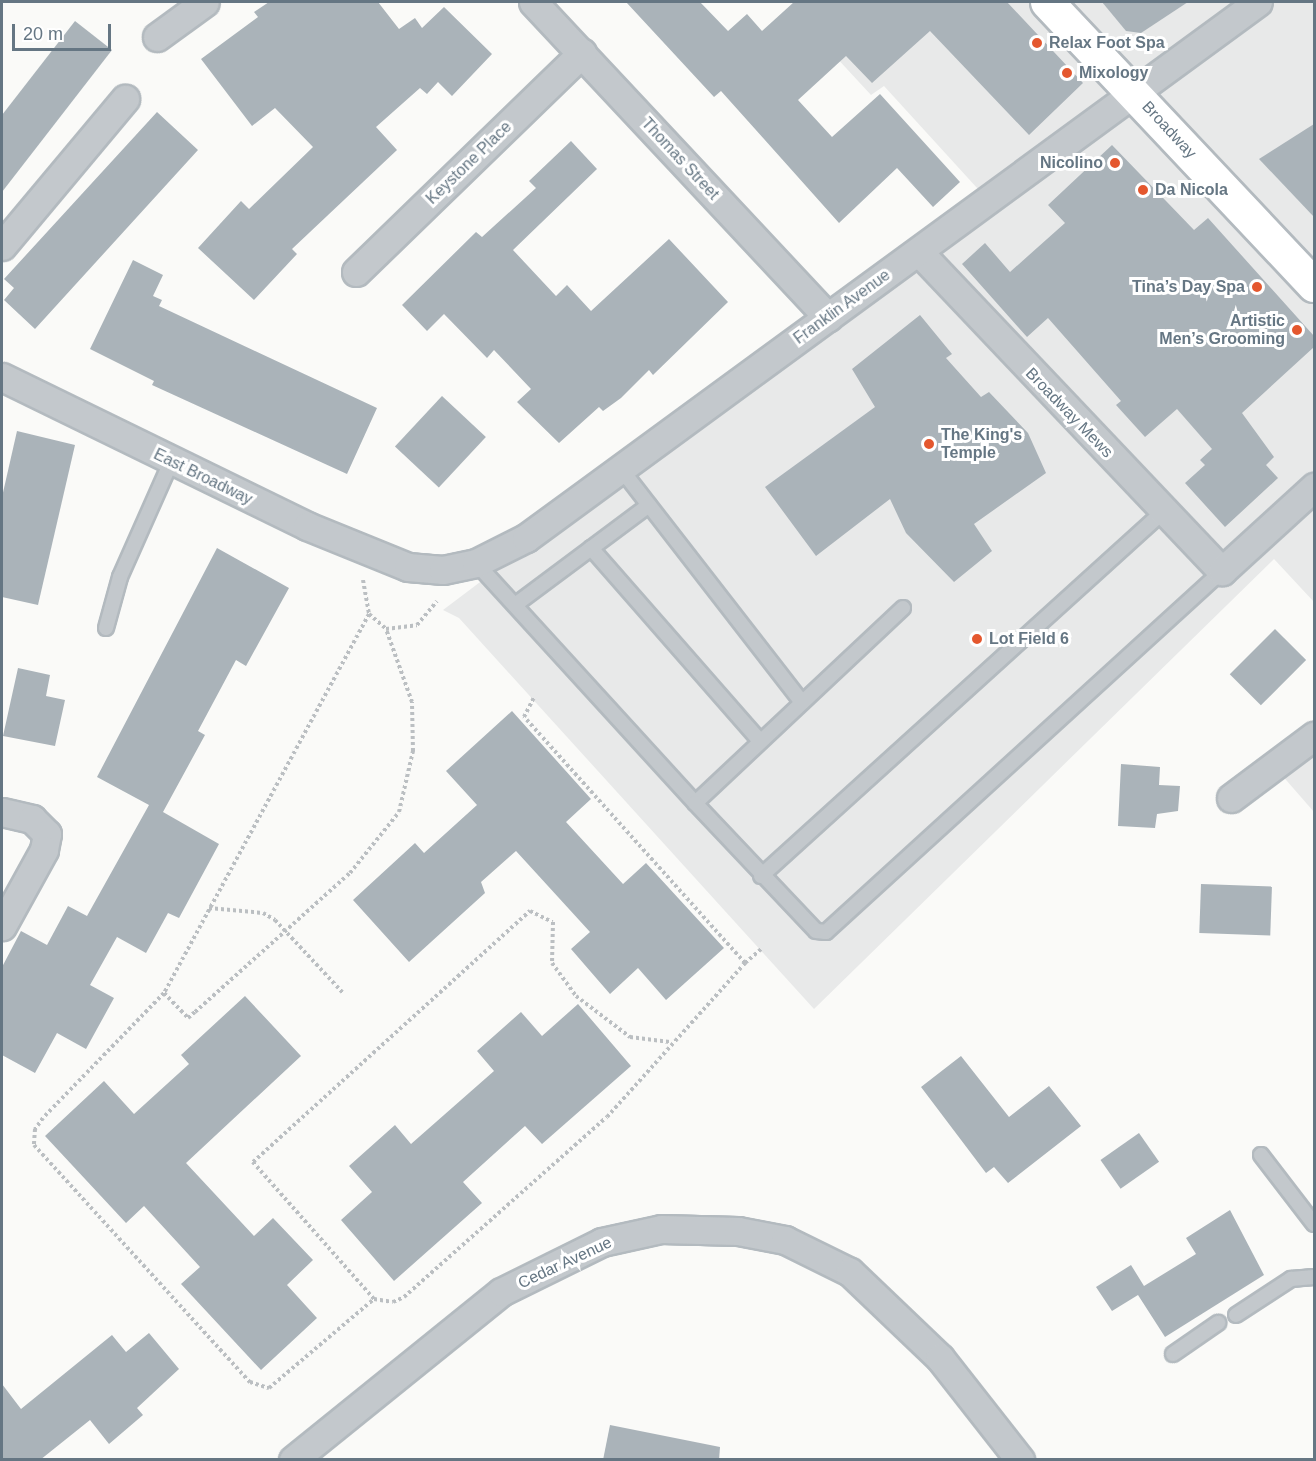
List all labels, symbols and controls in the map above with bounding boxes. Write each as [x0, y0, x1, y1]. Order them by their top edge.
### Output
scale bar [15, 12, 114, 50]
text: 20 m [23, 24, 63, 44]
place label: Relax Foot Spa [1049, 33, 1165, 53]
marker: Relax Foot Spa [1030, 36, 1044, 50]
place label: Mixology [1079, 63, 1148, 83]
marker: Mixology [1060, 66, 1074, 80]
street label: Broadway [1138, 97, 1200, 163]
street label: Thomas Street [637, 114, 723, 204]
street label: Keystone Place [422, 117, 516, 209]
place label: Nicolino [1040, 153, 1103, 173]
marker: Nicolino [1108, 156, 1122, 170]
place label: Da Nicola [1155, 180, 1228, 200]
marker: Da Nicola [1136, 183, 1150, 197]
street label: Franklin Avenue [790, 265, 894, 349]
place label: Tina’s Day Spa [1132, 277, 1245, 297]
marker: Tina’s Day Spa [1250, 280, 1264, 294]
place label: Artistic Men’s Grooming [1159, 311, 1285, 349]
marker: Artistic Men’s Grooming [1290, 323, 1304, 337]
street label: Broadway Mews [1021, 364, 1117, 462]
place label: The King's Temple [941, 425, 1022, 463]
marker: The King's Temple [922, 437, 936, 451]
street label: East Broadway [150, 445, 256, 509]
place label: Lot Field 6 [989, 629, 1069, 649]
marker: Lot Field 6 [970, 632, 984, 646]
street label: Cedar Avenue [515, 1233, 615, 1293]

